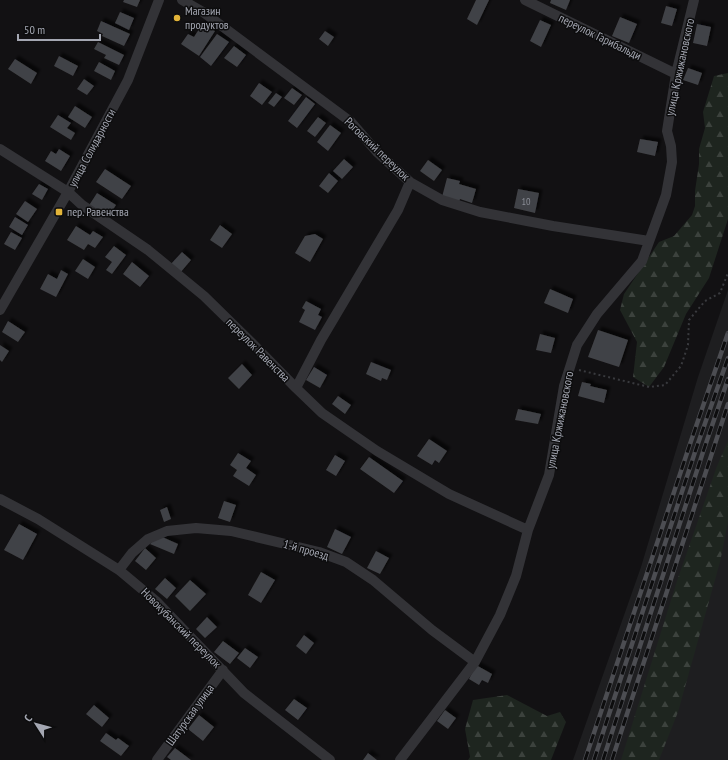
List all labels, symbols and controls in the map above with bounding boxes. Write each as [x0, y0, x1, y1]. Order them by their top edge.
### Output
place label: Магазин продуктов [185, 3, 229, 32]
street label: переулок Гарибальди [556, 10, 644, 63]
marker: Магазин продуктов [172, 13, 182, 23]
scale bar [18, 16, 100, 42]
street label: улица Кржижановского [662, 17, 697, 117]
text: 50 m [24, 22, 45, 37]
street label: улица Солидарности [65, 106, 119, 190]
street label: Роговский переулок [342, 114, 413, 184]
house number: 10 [522, 195, 531, 208]
place label: пер. Равенства [67, 204, 129, 219]
marker: пер. Равенства [54, 207, 64, 217]
street label: переулок Равенства [223, 315, 294, 385]
street label: улица Кржижановского [543, 370, 576, 470]
street label: 1-й проезд [282, 536, 331, 563]
street label: Новокубанский переулок [138, 584, 225, 671]
street label: Шатурская улица [162, 681, 217, 748]
north arrow [16, 704, 56, 744]
text: С [21, 712, 35, 724]

